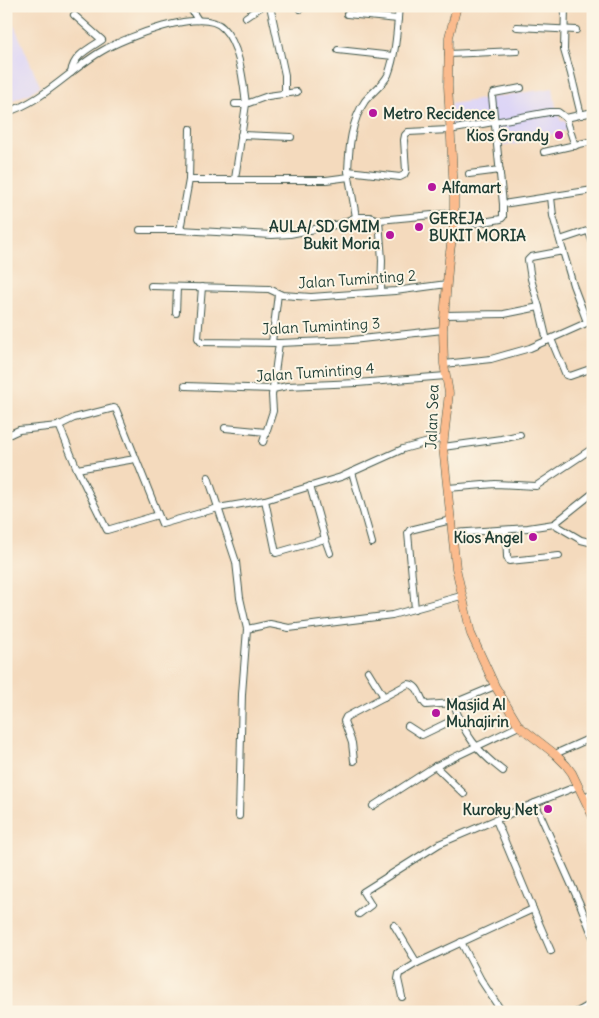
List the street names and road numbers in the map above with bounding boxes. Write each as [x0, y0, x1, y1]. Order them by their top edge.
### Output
street label: Jalan Tuminting 2 [297, 265, 417, 293]
street label: Jalan Tuminting 3 [261, 313, 381, 339]
street label: Jalan Tuminting 4 [255, 358, 375, 386]
street label: Jalan Sea [421, 384, 443, 450]

